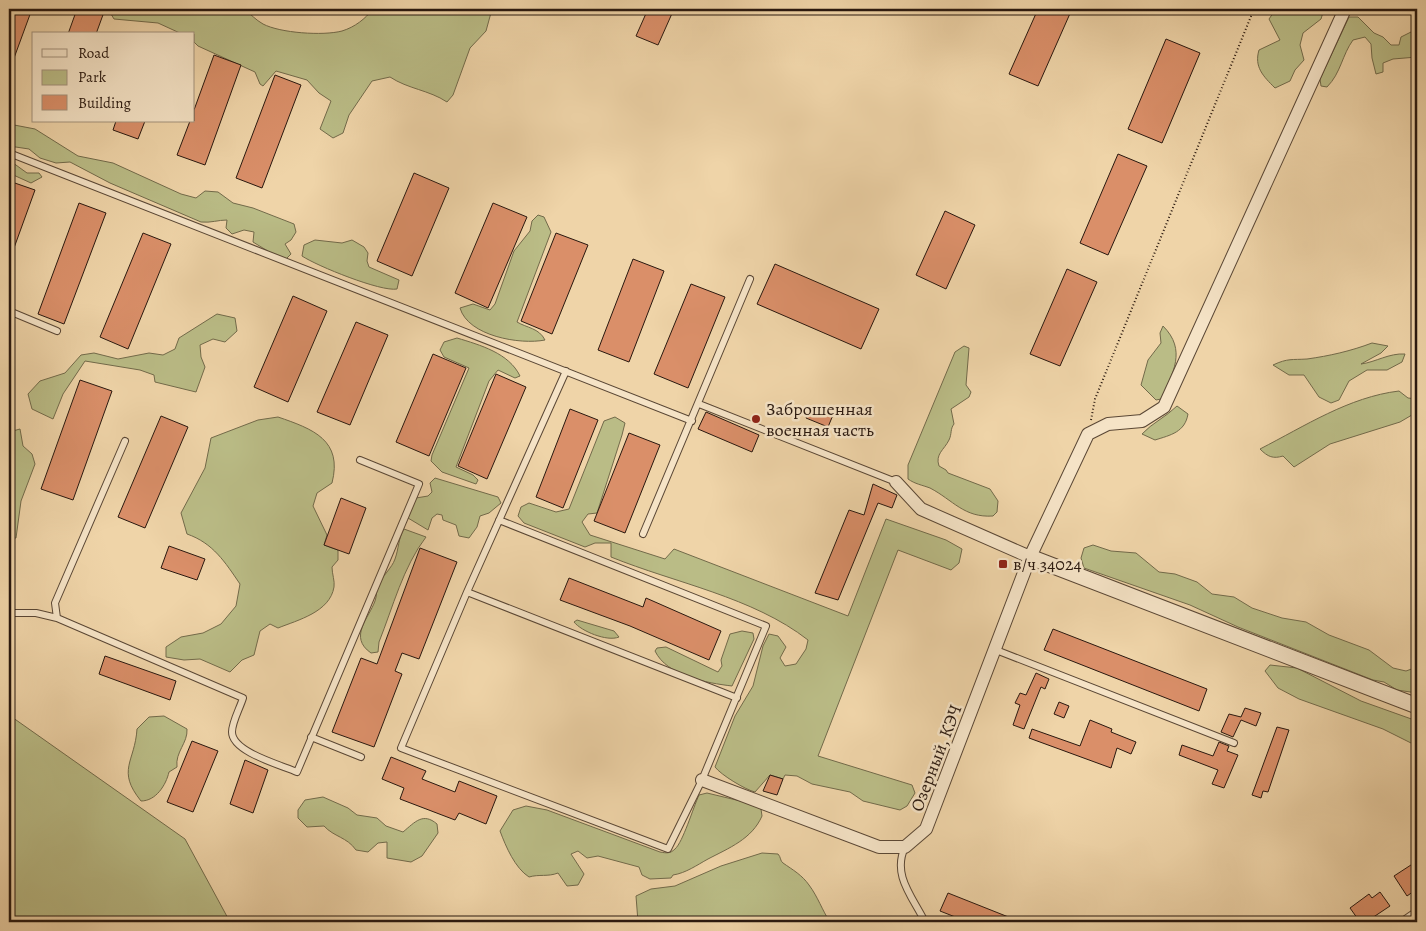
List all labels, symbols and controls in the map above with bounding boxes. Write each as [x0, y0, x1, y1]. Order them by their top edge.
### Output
legend [32, 32, 195, 122]
text: Road [78, 43, 110, 63]
text: Park [78, 67, 107, 87]
text: Building [78, 93, 131, 113]
place label: Заброшенная военная часть [766, 397, 874, 442]
marker: Заброшенная военная часть [750, 413, 762, 425]
place label: в/ч 34024 [1013, 552, 1082, 576]
marker: в/ч 34024 [997, 558, 1009, 570]
street label: Озерный, КЭЧ [905, 701, 967, 815]

